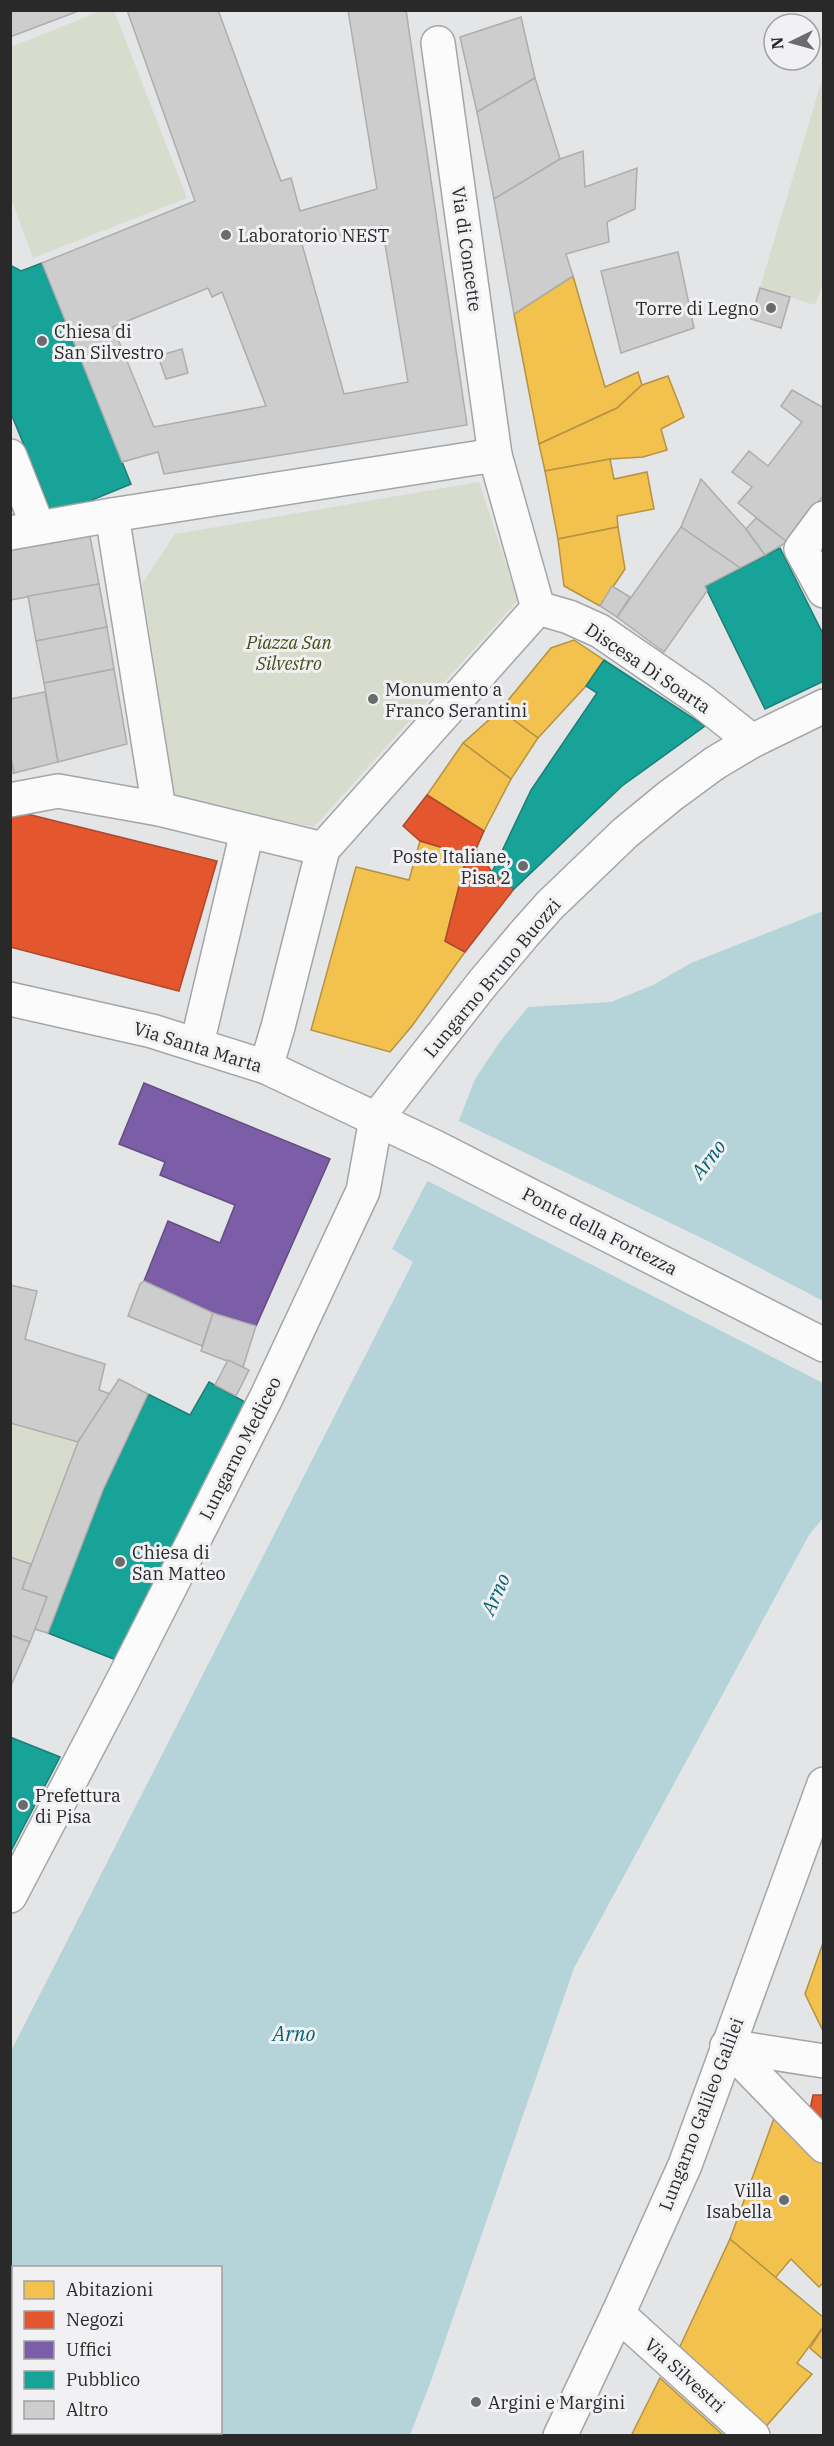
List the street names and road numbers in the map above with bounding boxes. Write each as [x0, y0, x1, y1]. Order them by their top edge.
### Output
street label: Via di Concette [447, 185, 487, 313]
street label: Discesa Di Soarta [581, 618, 715, 719]
street label: Lungarno Bruno Buozzi [419, 893, 566, 1062]
street label: Via Santa Marta [131, 1017, 265, 1078]
street label: Ponte della Fortezza [519, 1182, 682, 1280]
street label: Lungarno Mediceo [194, 1373, 286, 1523]
street label: Lungarno Galileo Galilei [654, 2014, 749, 2214]
street label: Via Silvestri [640, 2333, 730, 2417]

